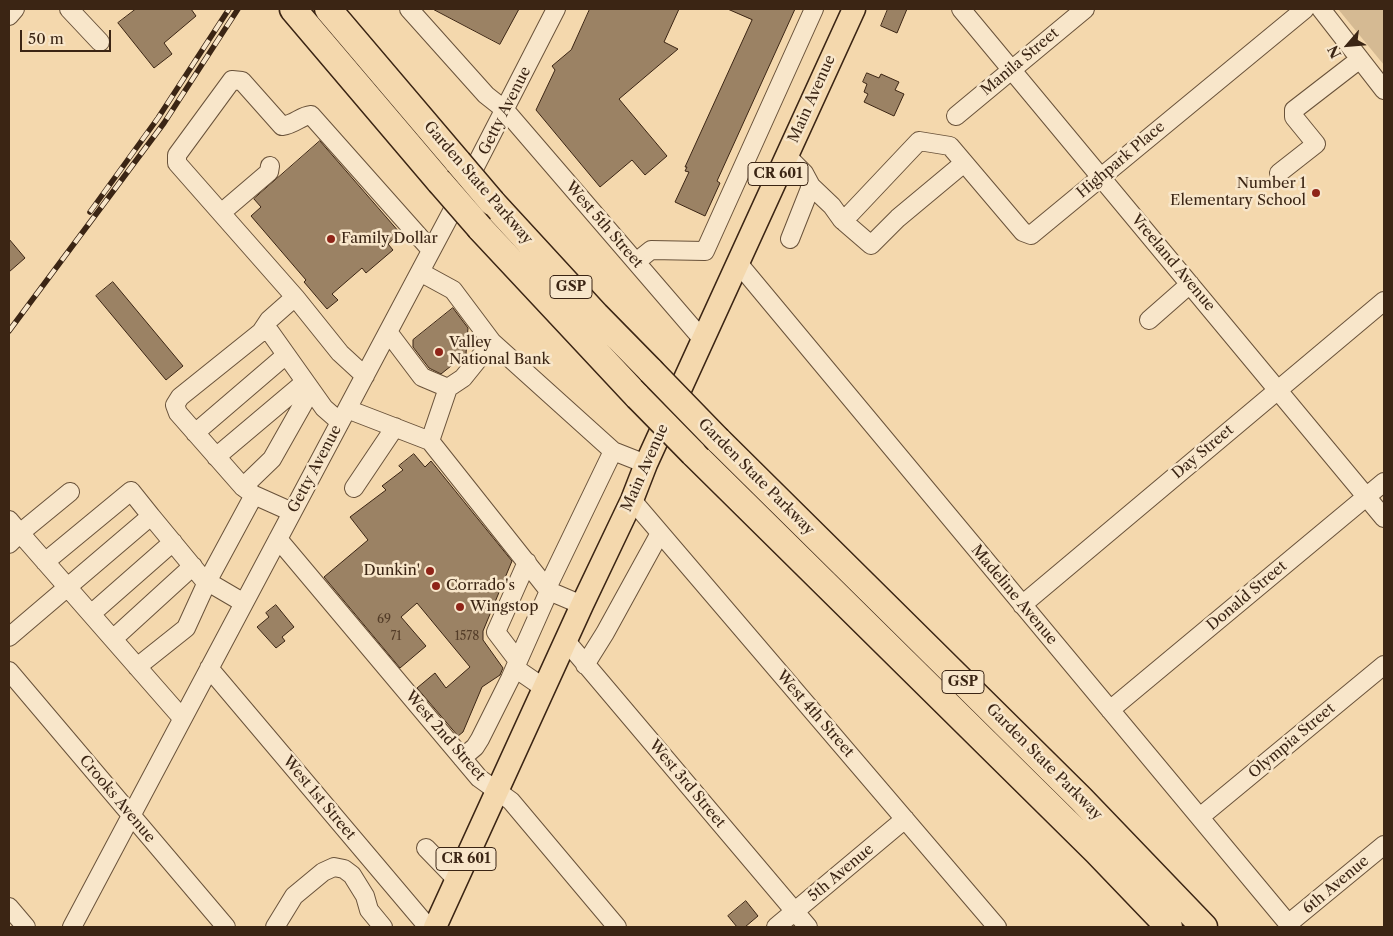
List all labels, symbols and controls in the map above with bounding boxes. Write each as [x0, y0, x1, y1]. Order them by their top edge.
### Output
scale bar [22, 20, 114, 52]
north arrow [1323, 20, 1373, 70]
street label: Manila Street [978, 24, 1062, 100]
text: 50 m [28, 29, 64, 48]
text: N [1324, 42, 1345, 61]
street label: Main Avenue [785, 52, 839, 146]
street label: Getty Avenue [475, 64, 535, 158]
street label: Garden State Parkway [420, 118, 536, 248]
street label: Highpark Place [1073, 118, 1169, 202]
road number: CR 601 [748, 162, 808, 185]
place label: Number 1 Elementary School [1170, 175, 1306, 210]
street label: West 5th Street [562, 178, 646, 272]
marker: Number 1 Elementary School [1310, 187, 1322, 199]
street label: Vreeland Avenue [1127, 211, 1219, 315]
place label: Family Dollar [341, 230, 438, 248]
marker: Family Dollar [325, 233, 337, 245]
road number: GSP [550, 276, 592, 298]
place label: Valley National Bank [449, 334, 550, 369]
marker: Valley National Bank [433, 346, 445, 358]
street label: Garden State Parkway [694, 415, 818, 539]
street label: Main Avenue [618, 421, 672, 515]
street label: Day Street [1169, 421, 1237, 483]
street label: Getty Avenue [284, 422, 346, 516]
street label: Madeline Avenue [967, 541, 1061, 649]
street label: Donald Street [1203, 557, 1291, 635]
place label: Dunkin' [364, 562, 420, 580]
marker: Dunkin' [424, 565, 436, 577]
place label: Corrado's [446, 577, 515, 595]
marker: Corrado's [430, 580, 442, 592]
place label: Wingstop [470, 598, 538, 616]
marker: Wingstop [454, 601, 466, 613]
house number: 69 [377, 613, 391, 627]
house number: 71 [391, 630, 401, 644]
house number: 1578 [455, 630, 479, 644]
street label: West 4th Street [772, 667, 858, 761]
road number: GSP [942, 670, 984, 694]
street label: West 2nd Street [401, 687, 489, 785]
street label: Garden State Parkway [982, 700, 1106, 824]
street label: Olympia Street [1245, 700, 1339, 782]
street label: West 3rd Street [645, 736, 729, 832]
street label: Crooks Avenue [75, 752, 159, 846]
street label: West 1st Street [279, 752, 359, 844]
street label: 5th Avenue [805, 840, 877, 906]
road number: CR 601 [436, 848, 496, 871]
street label: 6th Avenue [1299, 852, 1373, 918]

